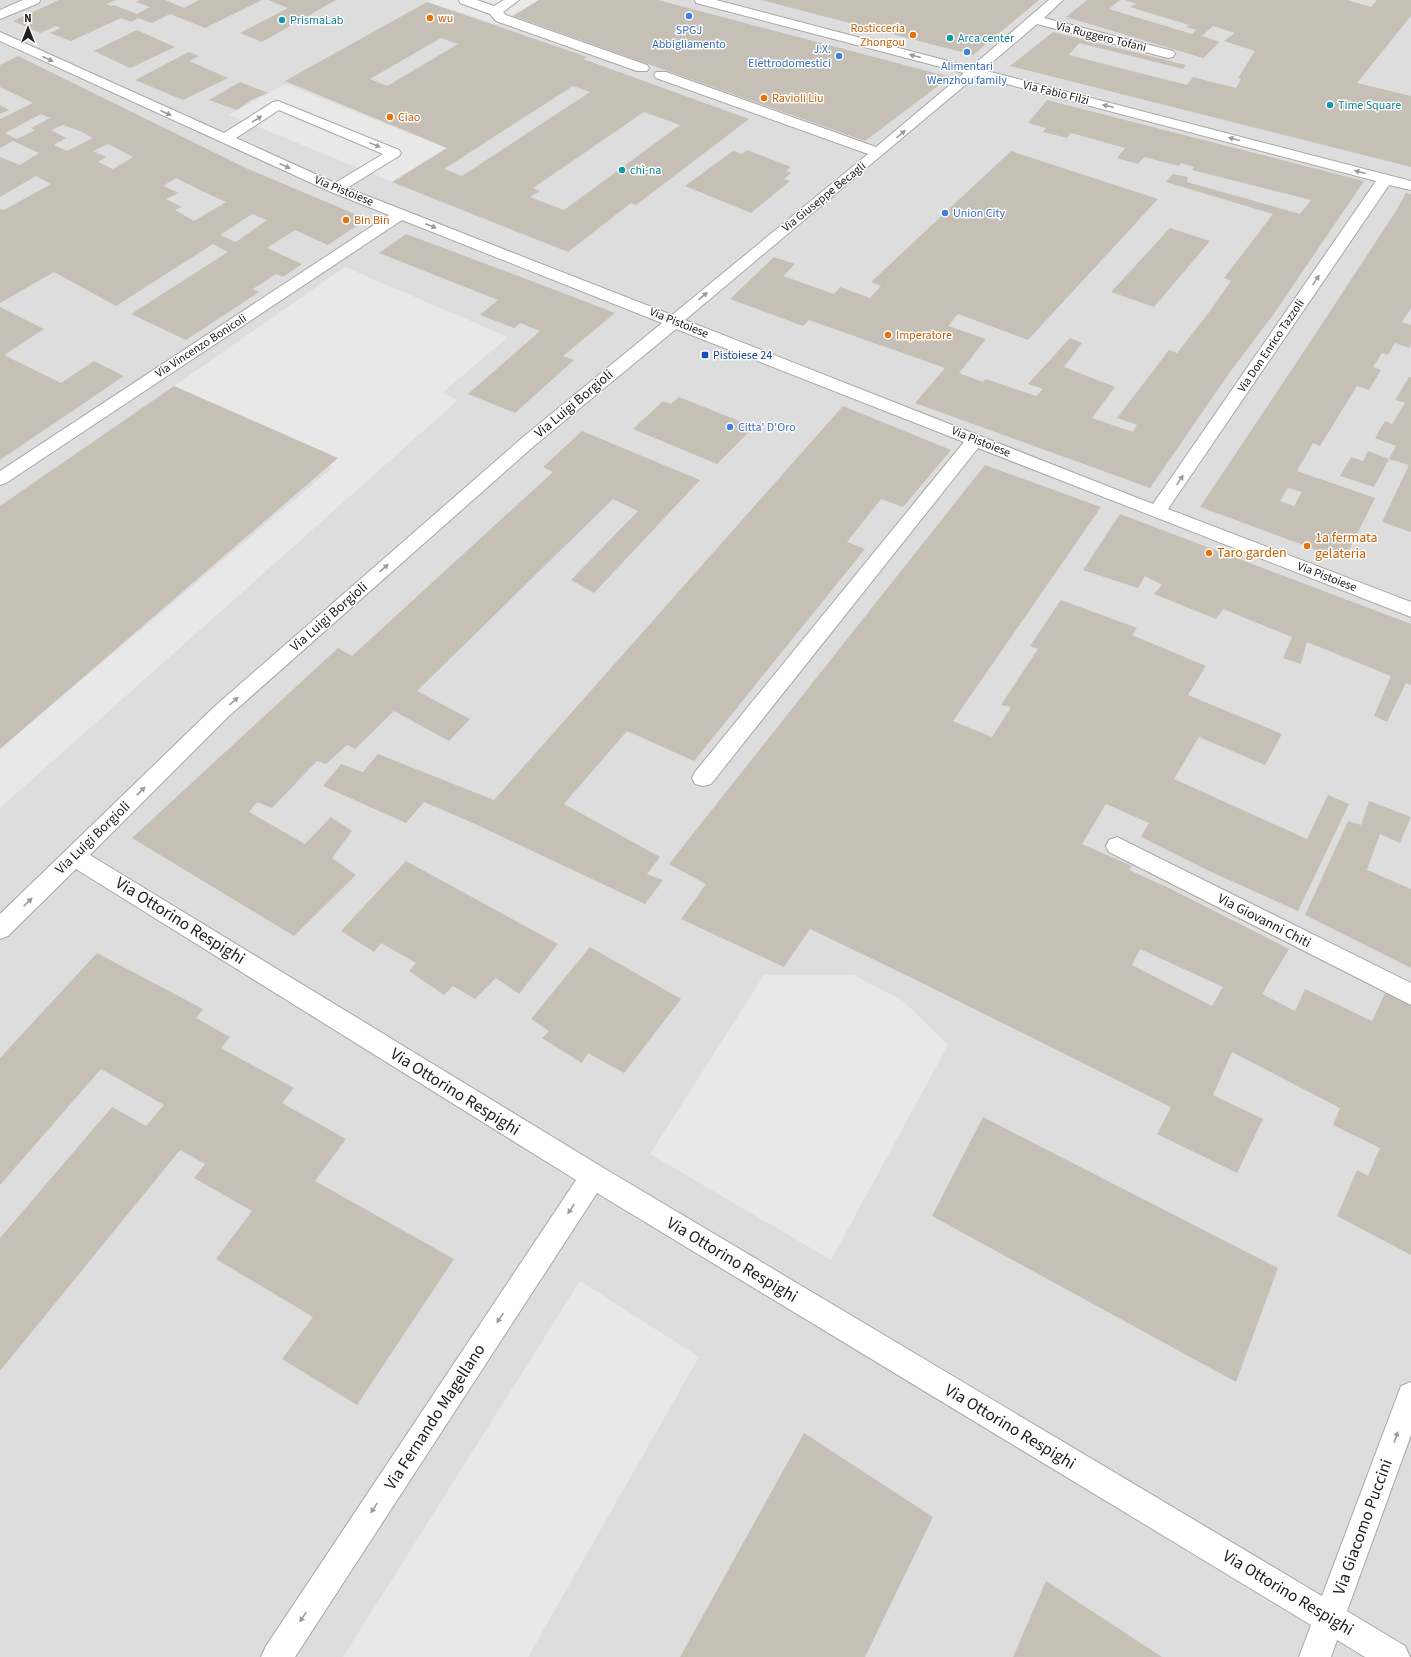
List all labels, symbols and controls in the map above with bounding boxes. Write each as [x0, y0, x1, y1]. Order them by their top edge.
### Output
north arrow [8, 8, 48, 48]
place label: wu [438, 10, 453, 27]
text: N [24, 11, 32, 26]
marker: SPGJ Abbigliamento [684, 11, 694, 21]
place label: PrismaLab [290, 12, 344, 29]
marker: wu [425, 13, 435, 23]
marker: PrismaLab [277, 15, 287, 25]
street label: Via Ruggero Tofani [1054, 18, 1148, 56]
place label: Rosticceria Zhongou [850, 20, 905, 51]
place label: SPGJ Abbigliamento [652, 22, 726, 53]
marker: Rosticceria Zhongou [908, 30, 918, 40]
place label: Arca center [958, 30, 1015, 47]
marker: Arca center [945, 33, 955, 43]
place label: J.X. Elettrodomestici [748, 41, 831, 72]
marker: Alimentari Wenzhou family [962, 47, 972, 57]
marker: J.X. Elettrodomestici [834, 51, 844, 61]
one-way arrow [908, 53, 920, 59]
one-way arrow [42, 56, 53, 62]
place label: Alimentari Wenzhou family [927, 58, 1007, 89]
street label: Via Fabio Filzi [1021, 77, 1091, 109]
place label: Ravioli Liu [772, 90, 824, 107]
marker: Ravioli Liu [759, 93, 769, 103]
place label: Time Square [1338, 97, 1401, 114]
marker: Time Square [1325, 100, 1335, 110]
one-way arrow [1102, 103, 1115, 109]
place label: Ciao [398, 109, 420, 126]
one-way arrow [161, 110, 172, 116]
marker: Ciao [385, 112, 395, 122]
one-way arrow [252, 115, 262, 123]
one-way arrow [896, 129, 906, 138]
one-way arrow [1228, 136, 1240, 142]
one-way arrow [370, 143, 382, 149]
street label: Via Giuseppe Becagli [778, 158, 870, 236]
place label: chì-na [630, 162, 661, 179]
one-way arrow [279, 163, 290, 169]
marker: chì-na [617, 165, 627, 175]
one-way arrow [1354, 169, 1366, 175]
street label: Via Pistoiese [312, 171, 376, 211]
place label: Union City [953, 205, 1006, 222]
marker: Union City [940, 208, 950, 218]
place label: Bin Bin [354, 212, 390, 229]
marker: Bin Bin [341, 215, 351, 225]
one-way arrow [425, 223, 437, 229]
one-way arrow [1312, 275, 1320, 285]
one-way arrow [698, 292, 709, 301]
street label: Via Don Enrico Tazzoli [1234, 296, 1308, 396]
street label: Via Pistoiese [647, 303, 711, 343]
street label: Via Vincenzo Bonicoli [152, 310, 250, 382]
place label: Imperatore [896, 327, 952, 344]
marker: Imperatore [883, 330, 893, 340]
place label: Pistoiese 24 [713, 347, 772, 364]
marker: Pistoiese 24 [700, 350, 710, 360]
street label: Via Luigi Borgioli [530, 365, 618, 443]
place label: Citta' D'Oro [738, 419, 796, 436]
marker: Citta' D'Oro [725, 422, 735, 432]
street label: Via Pistoiese [949, 422, 1013, 462]
one-way arrow [1176, 475, 1184, 485]
place label: 1a fermata gelateria [1315, 528, 1378, 564]
marker: 1a fermata gelateria [1302, 541, 1312, 551]
place label: Taro garden [1217, 543, 1287, 563]
marker: Taro garden [1204, 548, 1214, 558]
street label: Via Pistoiese [1295, 558, 1359, 596]
one-way arrow [379, 564, 389, 573]
street label: Via Luigi Borgioli [286, 578, 372, 656]
one-way arrow [229, 696, 239, 705]
one-way arrow [136, 786, 146, 796]
street label: Via Luigi Borgioli [51, 797, 135, 879]
street label: Via Ottorino Respighi [110, 871, 250, 971]
street label: Via Giovanni Chiti [1214, 889, 1314, 953]
one-way arrow [23, 897, 33, 906]
street label: Via Ottorino Respighi [385, 1042, 525, 1142]
one-way arrow [567, 1204, 575, 1214]
street label: Via Ottorino Respighi [662, 1211, 802, 1309]
one-way arrow [496, 1312, 503, 1323]
street label: Via Fernando Magellano [379, 1339, 491, 1495]
street label: Via Ottorino Respighi [940, 1378, 1080, 1476]
one-way arrow [1394, 1430, 1400, 1442]
street label: Via Giacomo Puccini [1327, 1456, 1399, 1598]
one-way arrow [371, 1502, 378, 1514]
street label: Via Ottorino Respighi [1218, 1544, 1358, 1642]
one-way arrow [299, 1612, 307, 1622]

